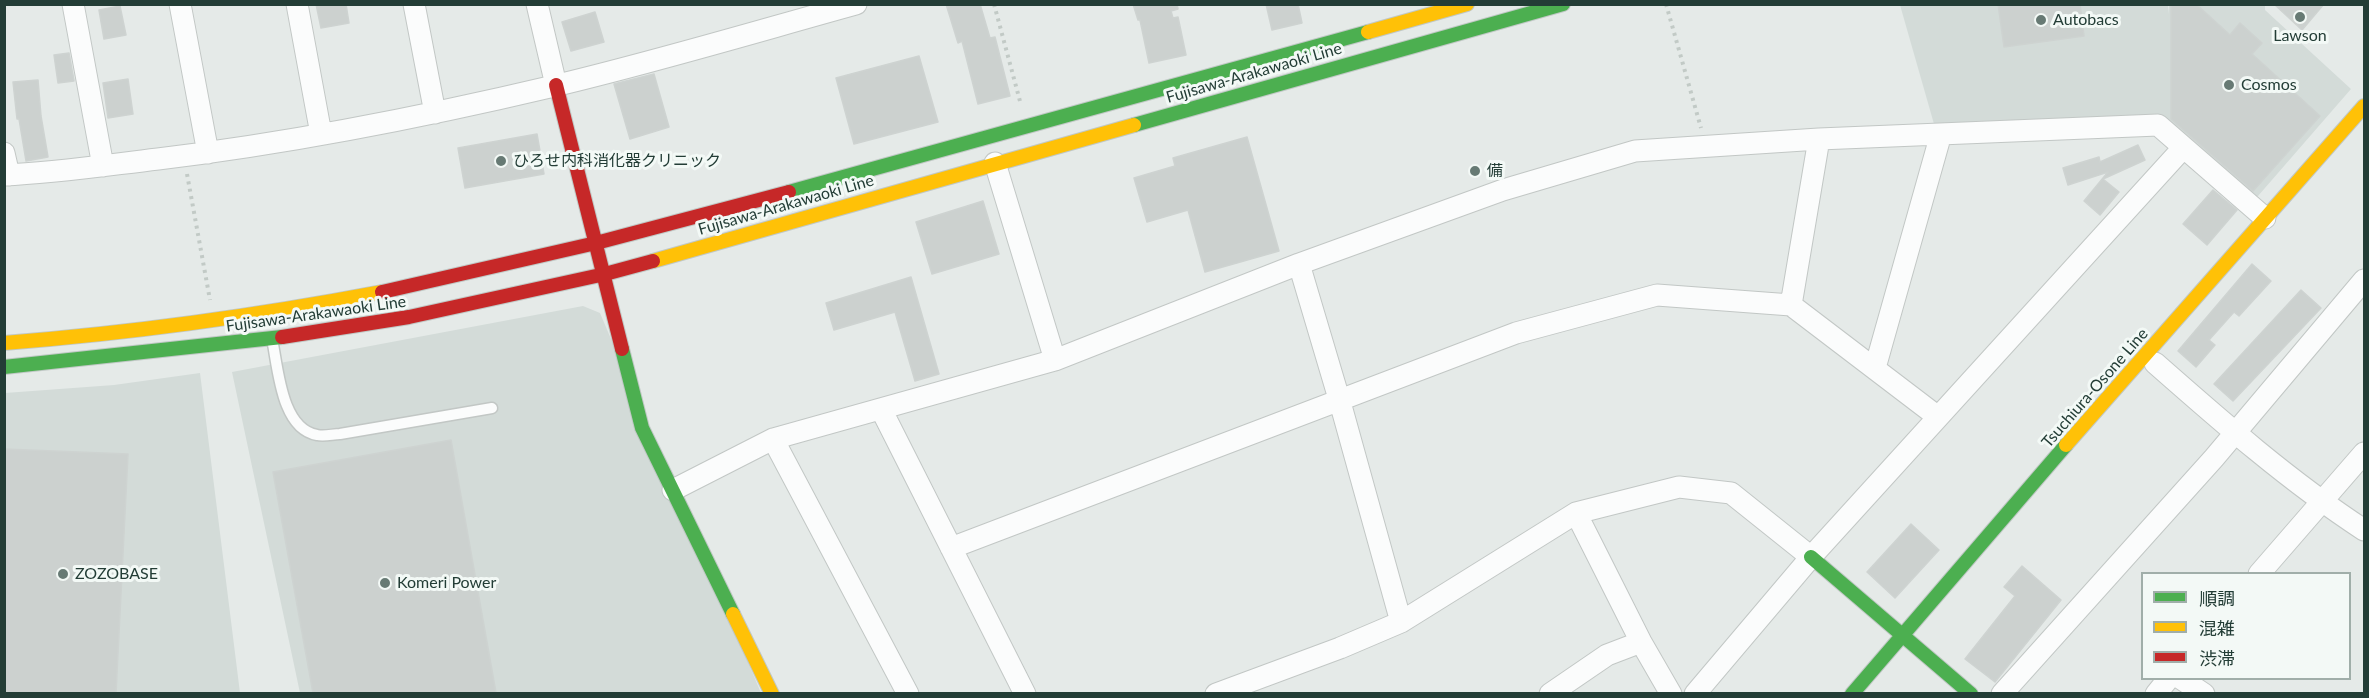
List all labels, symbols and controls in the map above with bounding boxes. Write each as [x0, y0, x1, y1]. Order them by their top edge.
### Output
place label: Autobacs [2053, 10, 2119, 30]
marker: Lawson [2293, 10, 2307, 24]
marker: Autobacs [2034, 13, 2048, 27]
place label: Lawson [2273, 26, 2327, 46]
street label: Fujisawa-Arakawaoki Line [1164, 39, 1344, 107]
place label: Cosmos [2241, 75, 2297, 95]
marker: Cosmos [2222, 78, 2236, 92]
place label: ひろせ内科消化器クリニック [513, 151, 721, 171]
marker: ひろせ内科消化器クリニック [494, 154, 508, 168]
place label: 備 [1487, 161, 1503, 181]
marker: 備 [1468, 164, 1482, 178]
street label: Fujisawa-Arakawaoki Line [696, 171, 876, 239]
street label: Fujisawa-Arakawaoki Line [225, 292, 407, 336]
street label: Tsuchiura-Osone Line [2038, 324, 2152, 452]
place label: ZOZOBASE [75, 564, 158, 584]
marker: ZOZOBASE [56, 567, 70, 581]
legend [2141, 572, 2351, 680]
place label: Komeri Power [397, 573, 496, 593]
marker: Komeri Power [378, 576, 392, 590]
text: 順調 [2199, 587, 2235, 609]
text: 混雑 [2199, 617, 2235, 639]
text: 渋滞 [2199, 647, 2235, 669]

